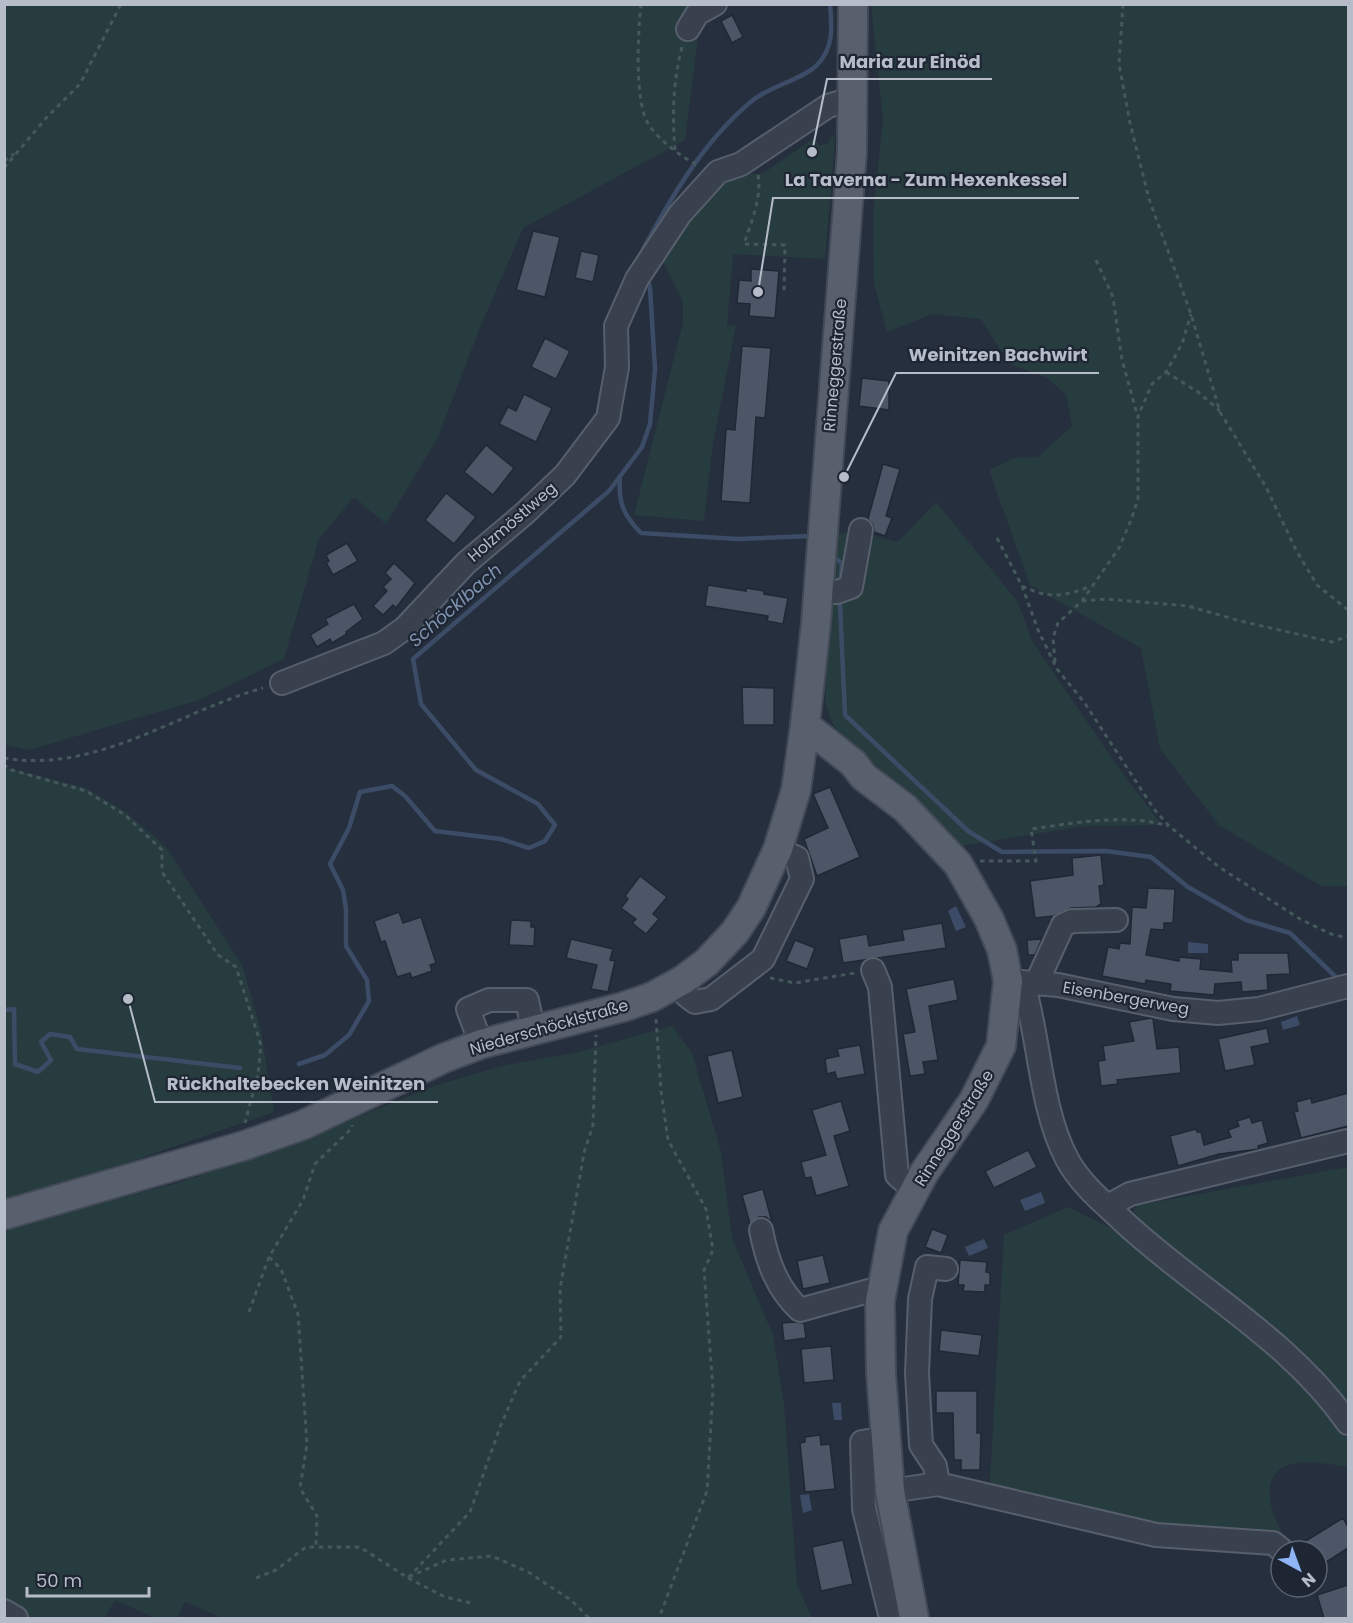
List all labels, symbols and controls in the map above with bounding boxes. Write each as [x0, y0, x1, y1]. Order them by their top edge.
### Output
callout: Maria zur Einöd [827, 43, 992, 79]
text: Maria zur Einöd [839, 49, 981, 74]
callout: La Taverna - Zum Hexenkessel [773, 162, 1079, 198]
text: La Taverna - Zum Hexenkessel [785, 167, 1067, 192]
street label: Rinneggerstraße [818, 297, 852, 432]
callout: Weinitzen Bachwirt [896, 337, 1099, 373]
text: Weinitzen Bachwirt [908, 342, 1088, 367]
street label: Holzmöstlweg [462, 477, 562, 567]
water label: Schöcklbach [403, 558, 507, 652]
street label: Eisenbergerweg [1061, 976, 1191, 1020]
street label: Niederschöcklstraße [467, 993, 631, 1061]
street label: Rinneggerstraße [909, 1065, 999, 1191]
callout: Rückhaltebecken Weinitzen [155, 1066, 438, 1102]
text: Rückhaltebecken Weinitzen [167, 1071, 425, 1096]
north arrow [1269, 1539, 1329, 1599]
scale bar [27, 1560, 148, 1598]
text: N [1296, 1567, 1321, 1593]
text: 50 m [36, 1568, 82, 1593]

